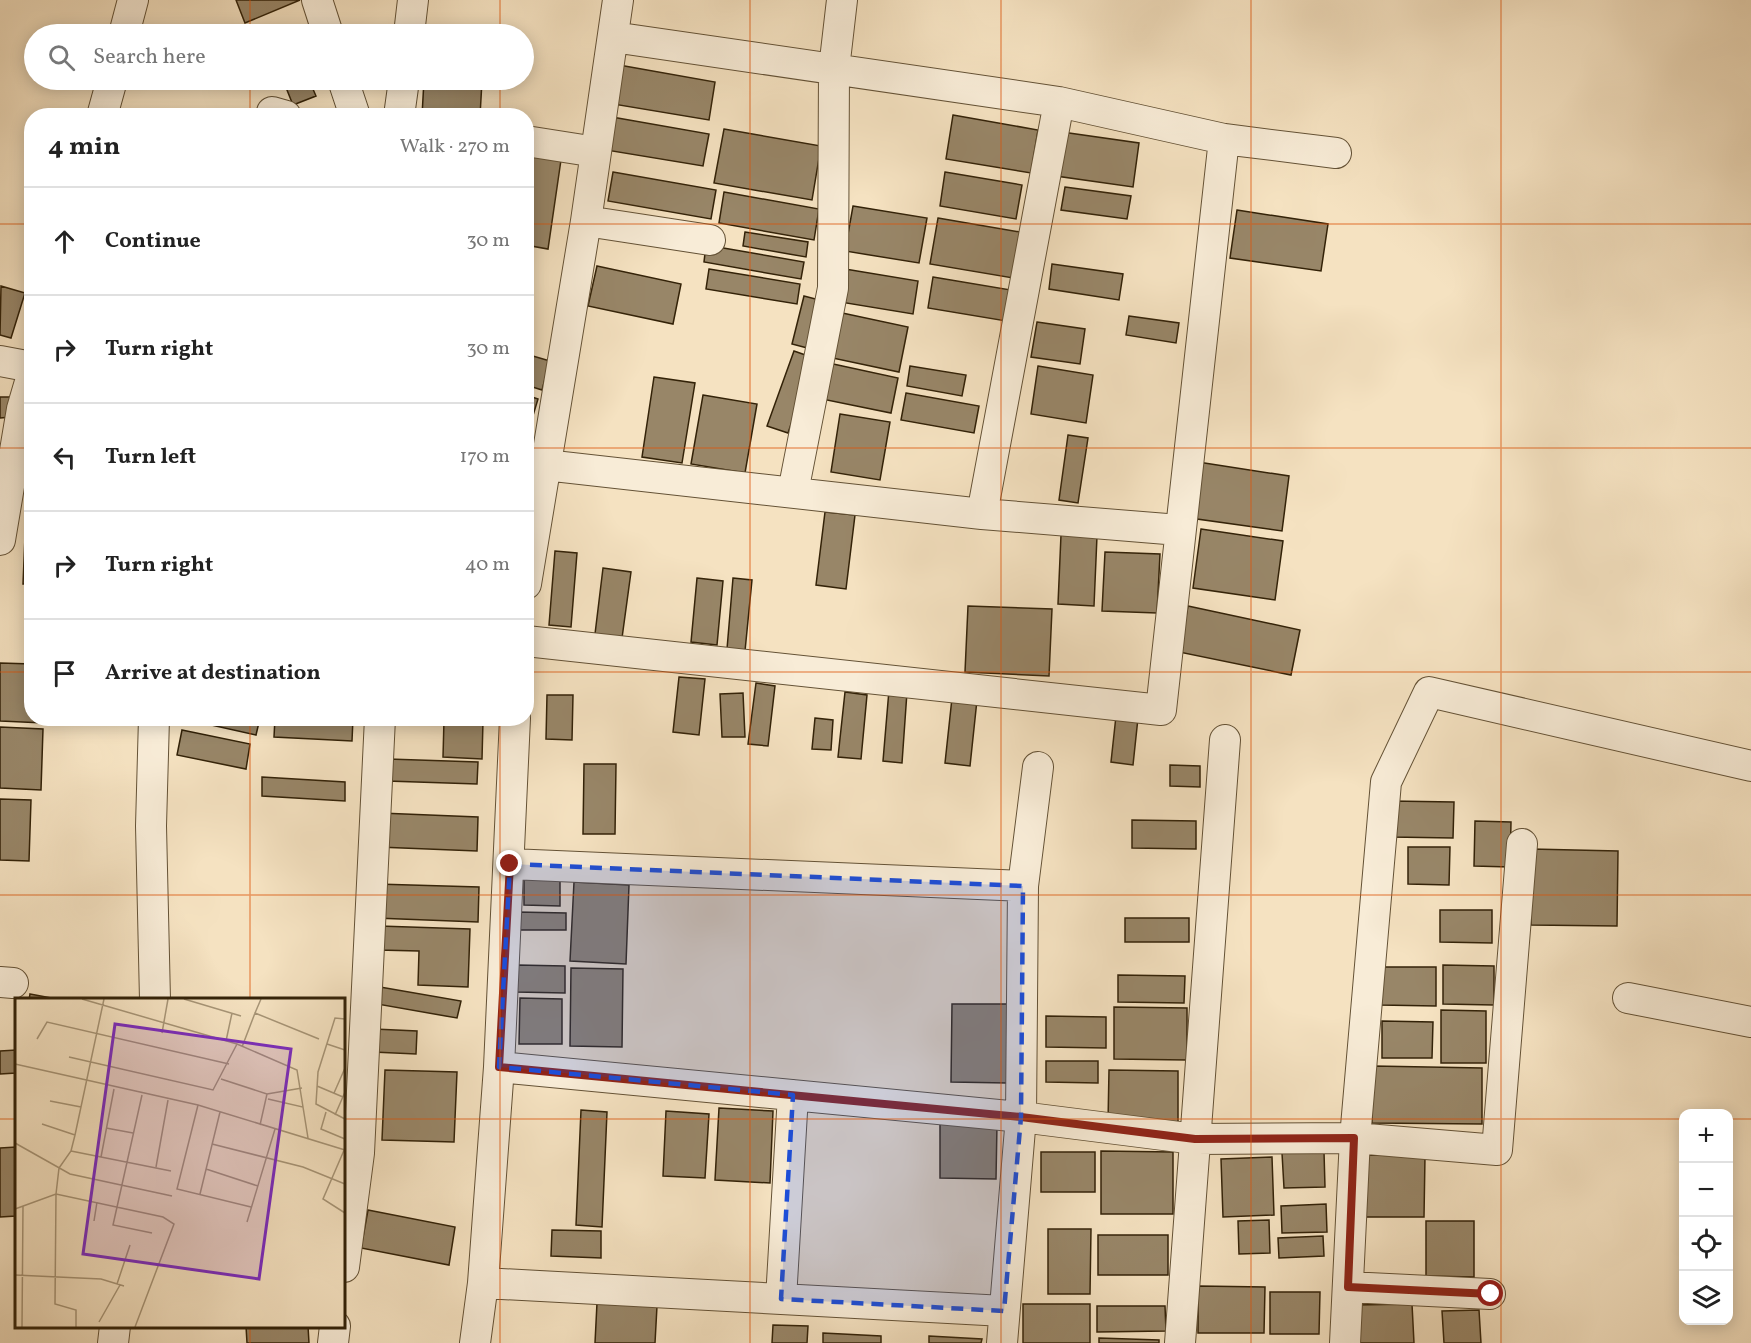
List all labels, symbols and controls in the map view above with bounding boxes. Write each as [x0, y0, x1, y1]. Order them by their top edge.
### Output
search box [24, 24, 534, 90]
icon: search [45, 41, 78, 74]
text: Search here [93, 42, 206, 73]
text: 4 min [48, 129, 120, 165]
text: Walk · 270 m [400, 133, 510, 161]
icon: ahead [48, 225, 81, 258]
text: Continue [105, 226, 201, 257]
text: 30 m [466, 227, 510, 255]
icon: right [48, 333, 81, 366]
text: Turn right [105, 334, 213, 365]
text: 30 m [466, 335, 510, 363]
icon: left [48, 441, 81, 474]
text: Turn left [105, 442, 196, 473]
text: 170 m [460, 443, 510, 471]
icon: right [48, 549, 81, 582]
text: Turn right [105, 550, 213, 581]
text: 40 m [465, 551, 510, 579]
icon: arrive [48, 657, 81, 690]
text: Arrive at destination [105, 658, 321, 689]
route end [496, 850, 522, 876]
inset map [15, 998, 345, 1328]
map controls [1679, 1109, 1733, 1325]
button: + [1679, 1109, 1733, 1163]
button: − [1679, 1163, 1733, 1217]
button: locate [1679, 1217, 1733, 1271]
button: layers [1679, 1271, 1733, 1325]
route start [1477, 1280, 1503, 1306]

